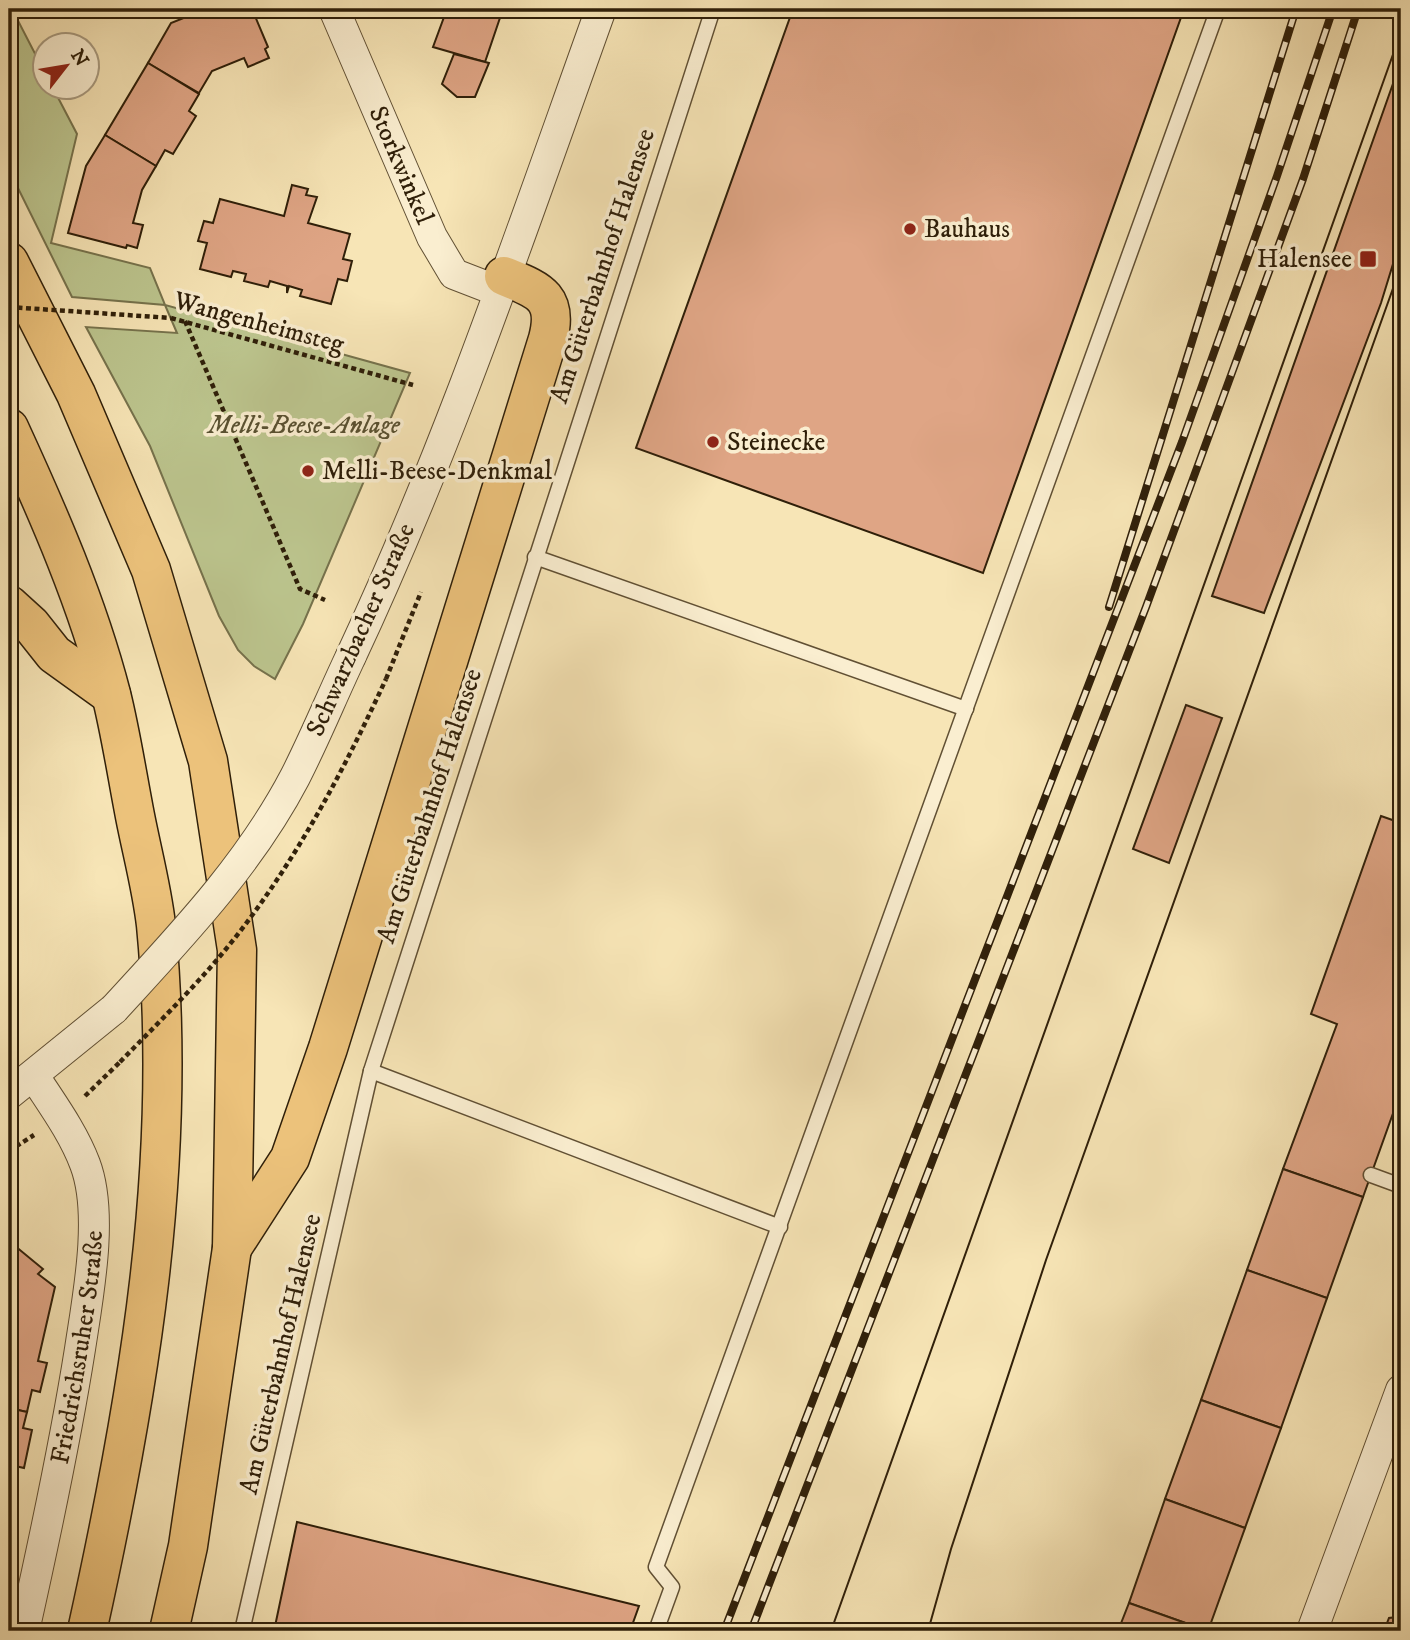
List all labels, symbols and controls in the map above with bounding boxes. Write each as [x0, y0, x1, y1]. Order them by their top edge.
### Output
north arrow [32, 32, 102, 102]
text: N [65, 45, 93, 71]
street label: Storkwinkel [361, 101, 441, 229]
street label: Am Güterbahnhof Halensee [543, 125, 663, 407]
place label: Bauhaus [924, 213, 1010, 246]
marker: Bauhaus [902, 221, 918, 237]
place label: Halensee [1257, 243, 1352, 276]
marker: Halensee [1358, 249, 1378, 269]
street label: Wangenheimsteg [169, 284, 348, 362]
park label: Melli-Beese-Anlage [206, 409, 401, 442]
place label: Steinecke [727, 426, 825, 459]
marker: Steinecke [705, 434, 721, 450]
place label: Melli-Beese-Denkmal [322, 455, 552, 488]
marker: Melli-Beese-Denkmal [300, 463, 316, 479]
street label: Schwarzbacher Straße [299, 518, 423, 742]
street label: Am Güterbahnhof Halensee [370, 665, 490, 947]
street label: Am Güterbahnhof Halensee [233, 1211, 329, 1497]
street label: Friedrichsruher Straße [43, 1230, 110, 1467]

